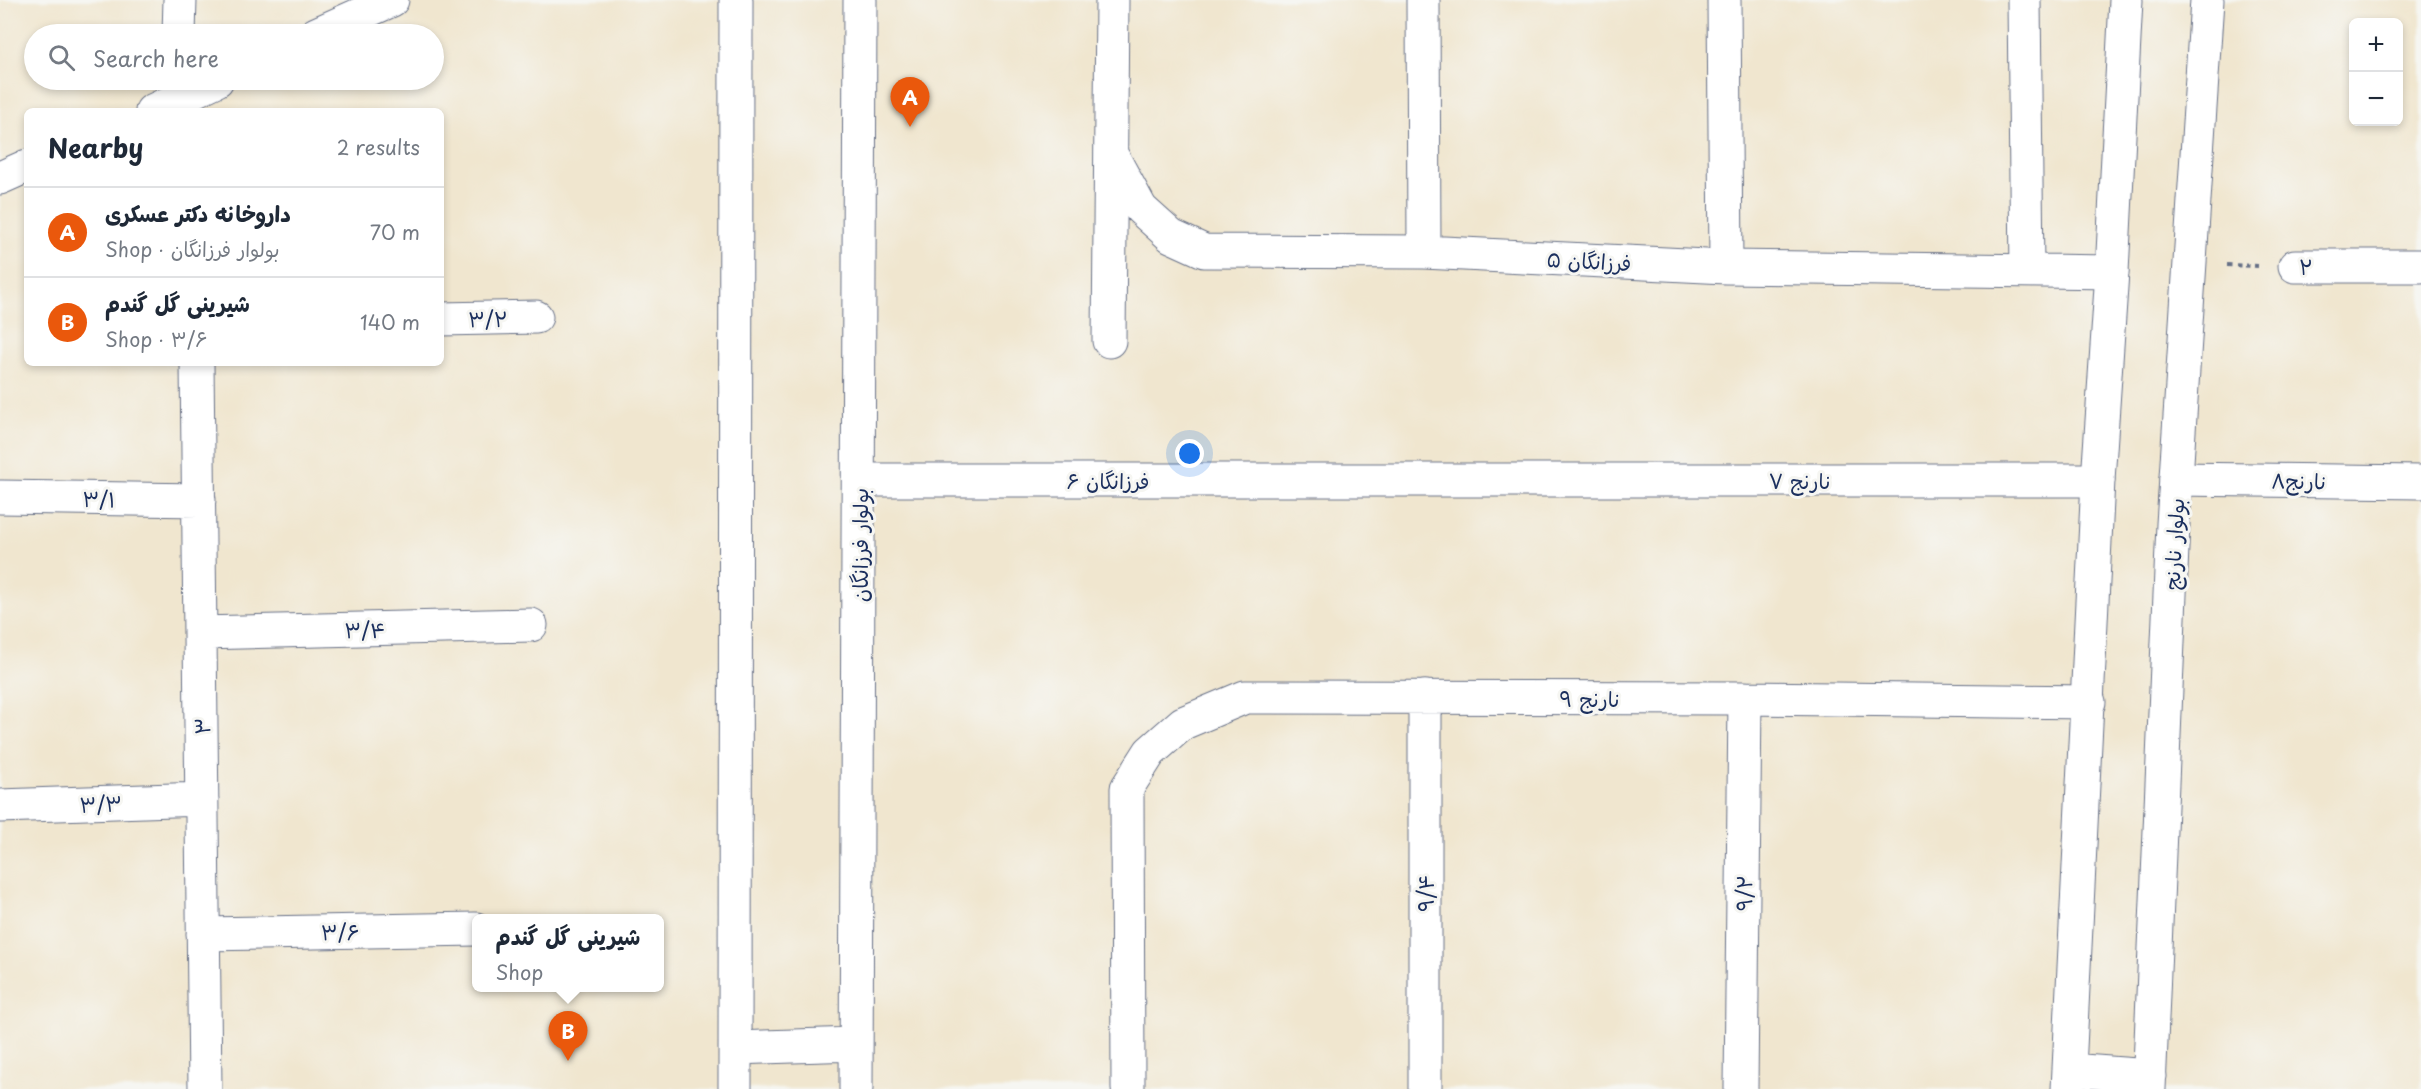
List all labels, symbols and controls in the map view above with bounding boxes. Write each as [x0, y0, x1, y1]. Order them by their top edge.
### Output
map controls [2349, 18, 2403, 126]
button: + [2349, 18, 2403, 72]
search box [24, 24, 444, 90]
icon: search [45, 41, 78, 74]
text: Search here [93, 41, 219, 74]
button: − [2349, 72, 2403, 126]
pin: A [890, 78, 930, 127]
text: Nearby [48, 128, 143, 167]
text: 2 results [337, 132, 420, 162]
text: داروخانه دکتر عسکری [105, 196, 291, 229]
text: A [60, 217, 75, 247]
text: 70 m [370, 217, 420, 247]
text: Shop · بولوار فرزانگان [105, 234, 280, 264]
street label: فرزانگان ۵ [1546, 242, 1632, 278]
street label: ۲ [2299, 250, 2313, 282]
text: شیرینی گل گندم [105, 286, 250, 319]
street label: ۳/۲ [468, 302, 508, 334]
text: B [61, 307, 74, 337]
text: 140 m [360, 307, 420, 337]
text: Shop · ۳/۶ [105, 324, 207, 354]
your location [1175, 439, 1204, 468]
street label: فرزانگان ۶ [1066, 464, 1150, 496]
street label: نارنج ۷ [1769, 464, 1831, 496]
street label: نارنج۸ [2271, 464, 2327, 496]
street label: ۳/۱ [82, 482, 116, 514]
street label: بولوار فرزانگان [843, 488, 875, 602]
street label: بولوار نارنج [2155, 497, 2191, 591]
street label: ۳/۴ [344, 613, 386, 645]
street label: نارنج ۹ [1559, 682, 1621, 714]
street label: ۳ [185, 717, 217, 735]
street label: ۳/۳ [79, 786, 123, 820]
street label: ۹/۴ [1409, 874, 1441, 912]
street label: ۹/۲ [1727, 875, 1759, 911]
popup [472, 914, 664, 992]
street label: ۳/۶ [320, 915, 360, 947]
text: شیرینی گل گندم [495, 919, 641, 952]
text: Shop [495, 957, 543, 987]
pin: B [548, 1012, 588, 1061]

